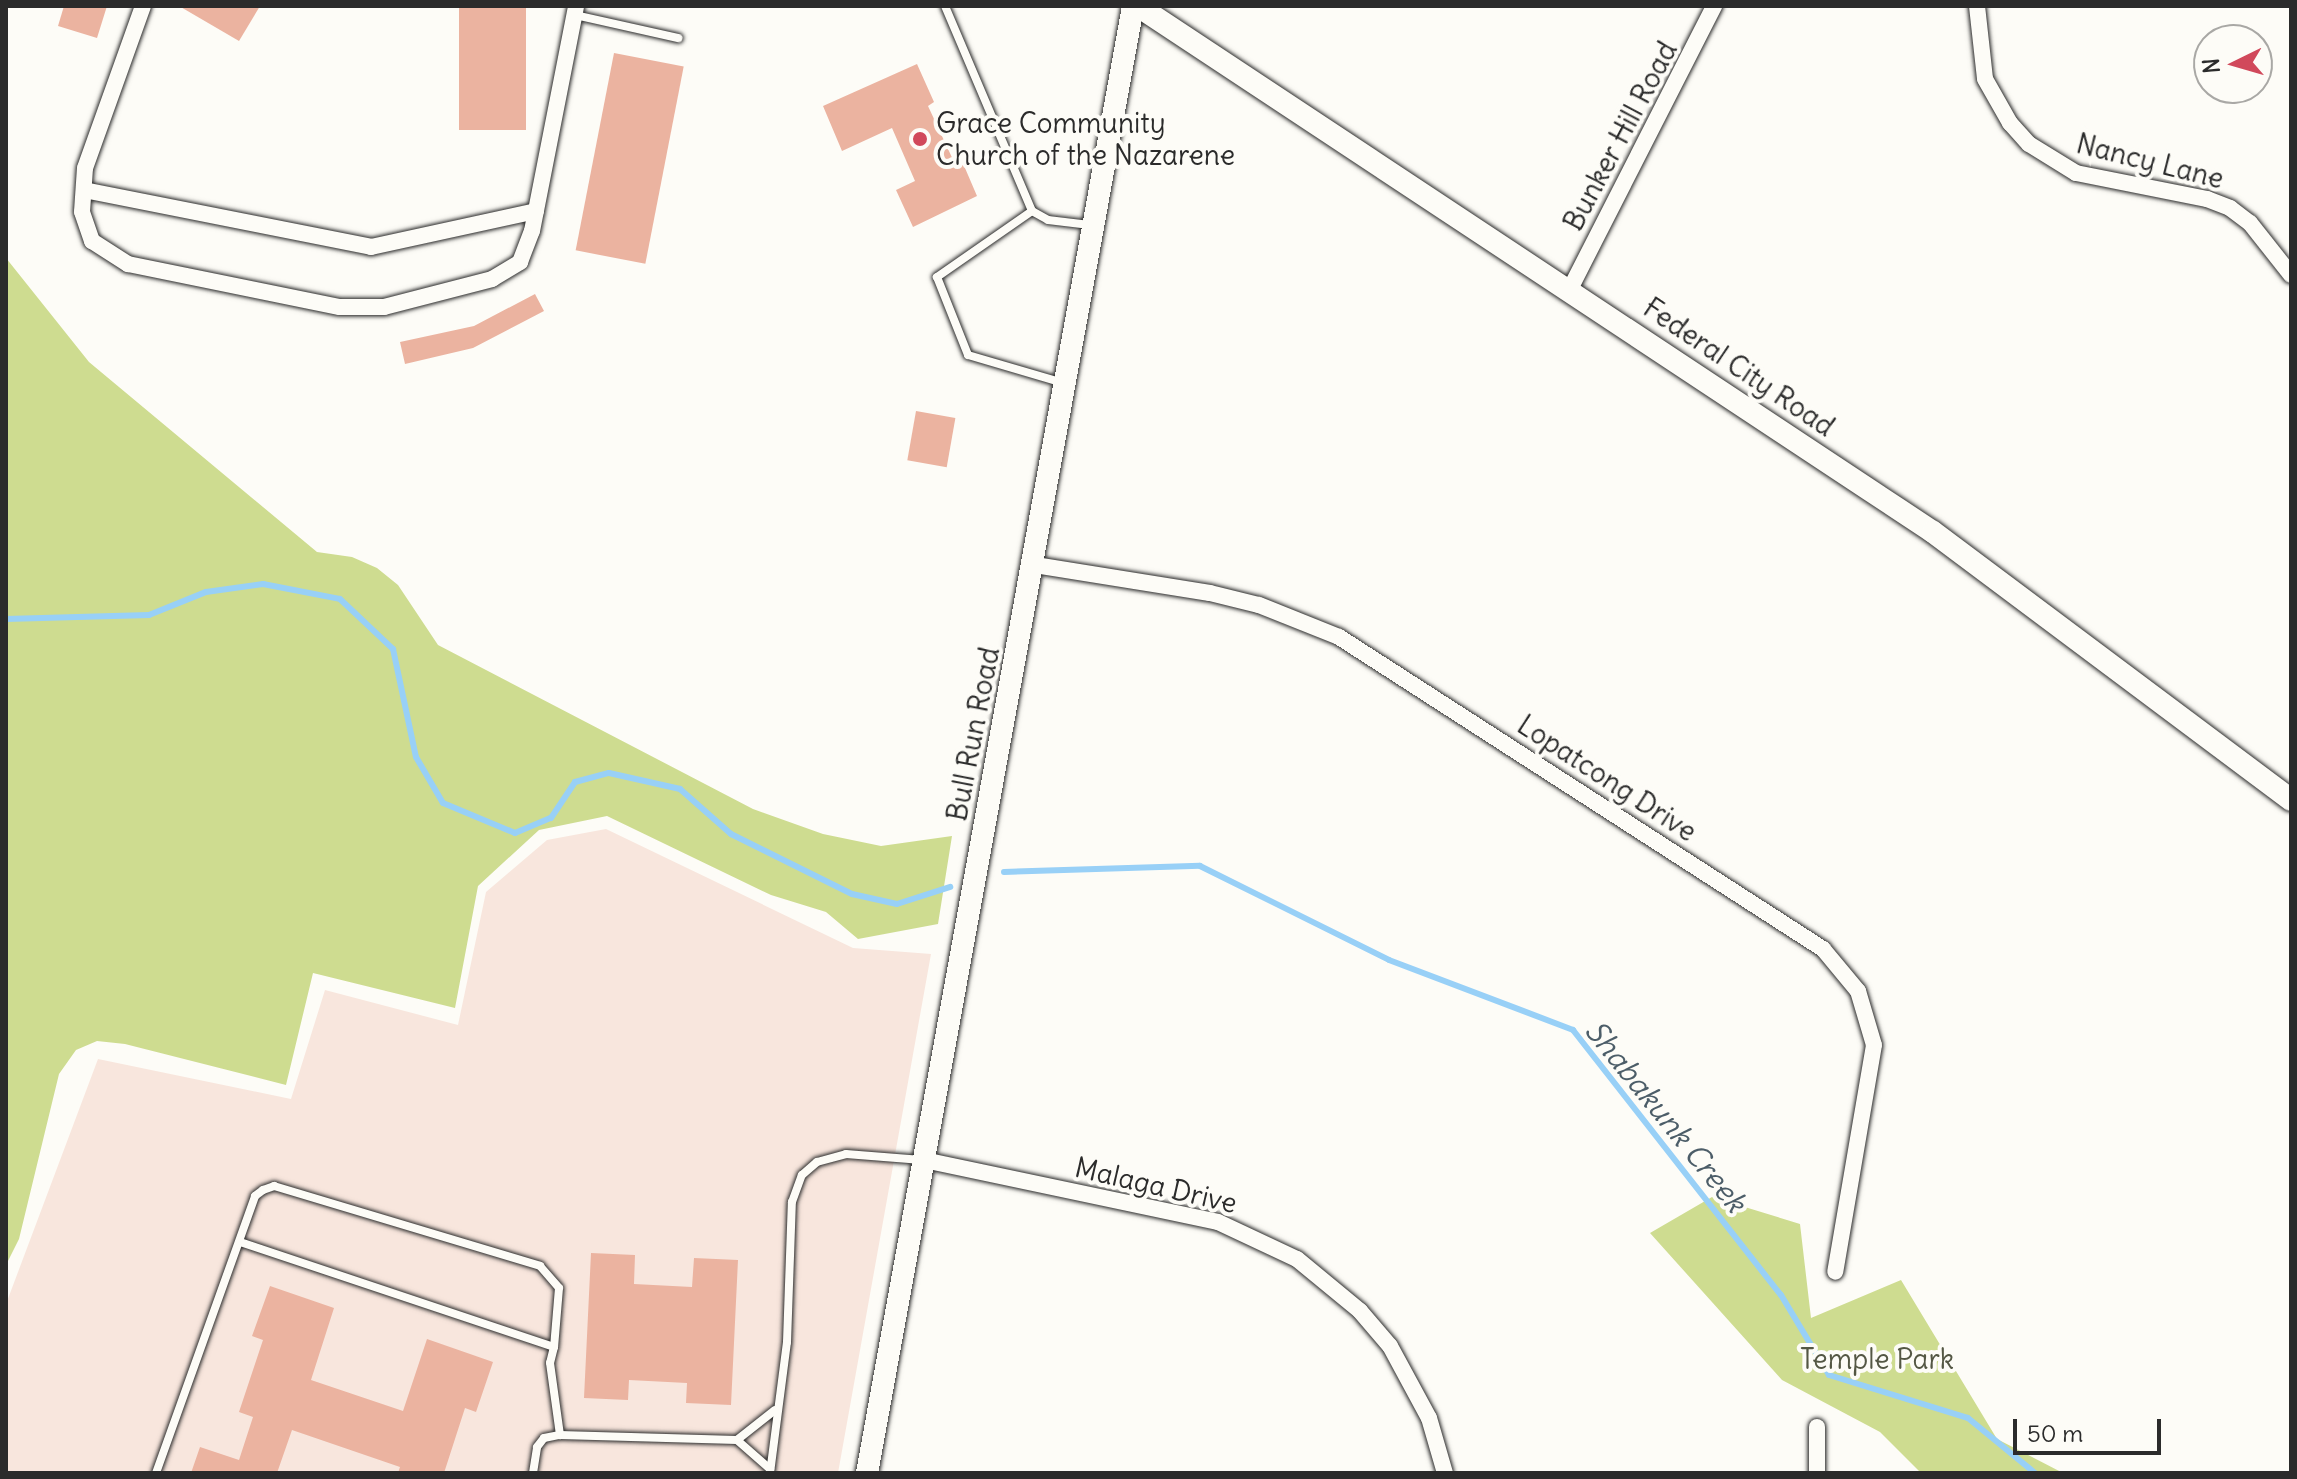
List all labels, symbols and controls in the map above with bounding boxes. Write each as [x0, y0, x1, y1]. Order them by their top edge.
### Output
north arrow [2193, 24, 2273, 104]
street label: Bunker Hill Road [1556, 36, 1684, 236]
text: N [2196, 57, 2226, 75]
place label: Grace Community Church of the Nazarene [936, 106, 1235, 172]
street label: Nancy Lane [2073, 126, 2227, 196]
marker: Grace Community Church of the Nazarene [911, 130, 929, 148]
street label: Federal City Road [1637, 291, 1841, 443]
street label: Bull Run Road [940, 644, 1006, 824]
street label: Lopatcong Drive [1511, 708, 1703, 848]
water label: Shabakunk Creek [1578, 1013, 1754, 1219]
street label: Malaga Drive [1072, 1150, 1240, 1220]
park label: Temple Park [1800, 1342, 1954, 1376]
scale bar [2017, 1403, 2165, 1453]
text: 50 m [2027, 1418, 2083, 1448]

